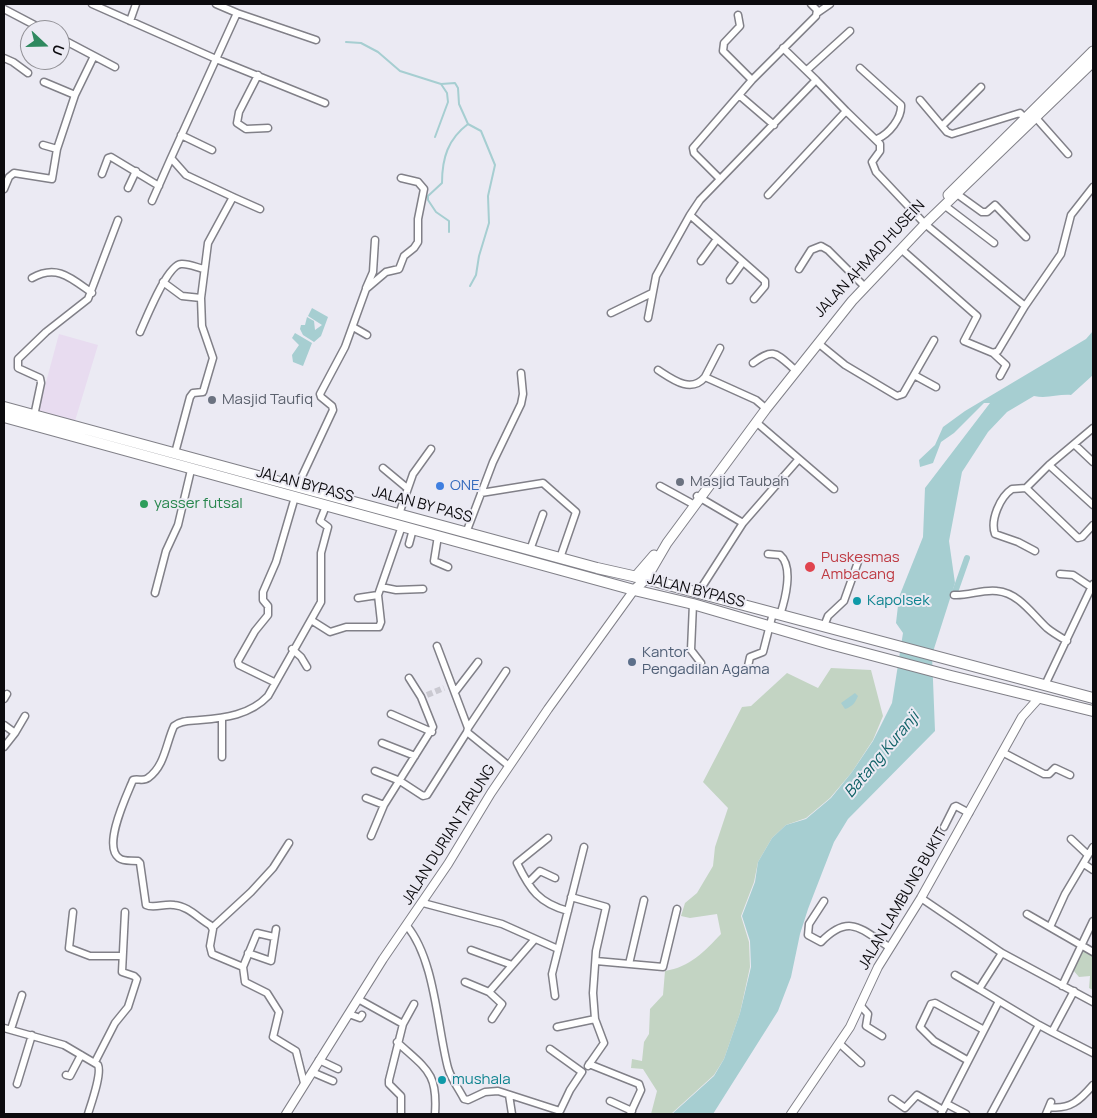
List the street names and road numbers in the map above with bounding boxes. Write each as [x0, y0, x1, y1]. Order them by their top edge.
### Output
street label: JALAN AHMAD HUSEIN [811, 197, 929, 321]
street label: JALAN BYPASS [254, 463, 356, 507]
street label: JALAN BY PASS [370, 483, 474, 527]
street label: JALAN BYPASS [645, 570, 747, 612]
street label: JALAN DURIAN TARUNG [398, 762, 500, 908]
street label: JALAN LAMBUNG BUKIT [855, 825, 951, 973]

